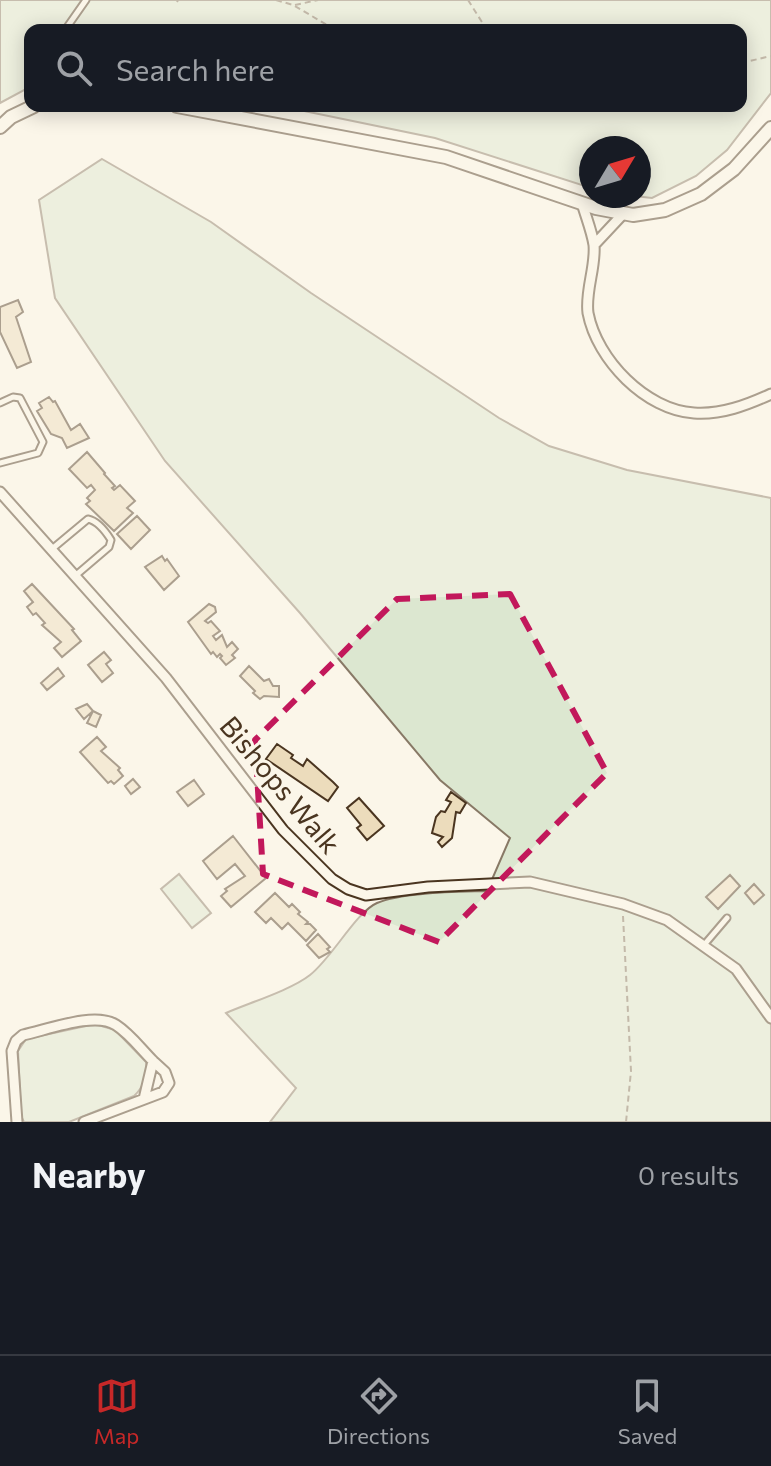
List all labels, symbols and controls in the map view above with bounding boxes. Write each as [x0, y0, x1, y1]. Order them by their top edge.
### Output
search box [24, 24, 747, 112]
icon: search [52, 46, 96, 90]
text: Search here [116, 50, 275, 87]
north arrow [579, 136, 651, 208]
street label: Bishops Walk [213, 709, 348, 860]
text: Nearby [32, 1153, 146, 1195]
text: 0 results [638, 1159, 739, 1190]
tab: Map [94, 1374, 139, 1449]
tab: Directions [327, 1374, 430, 1449]
tab: Saved [618, 1374, 677, 1449]

